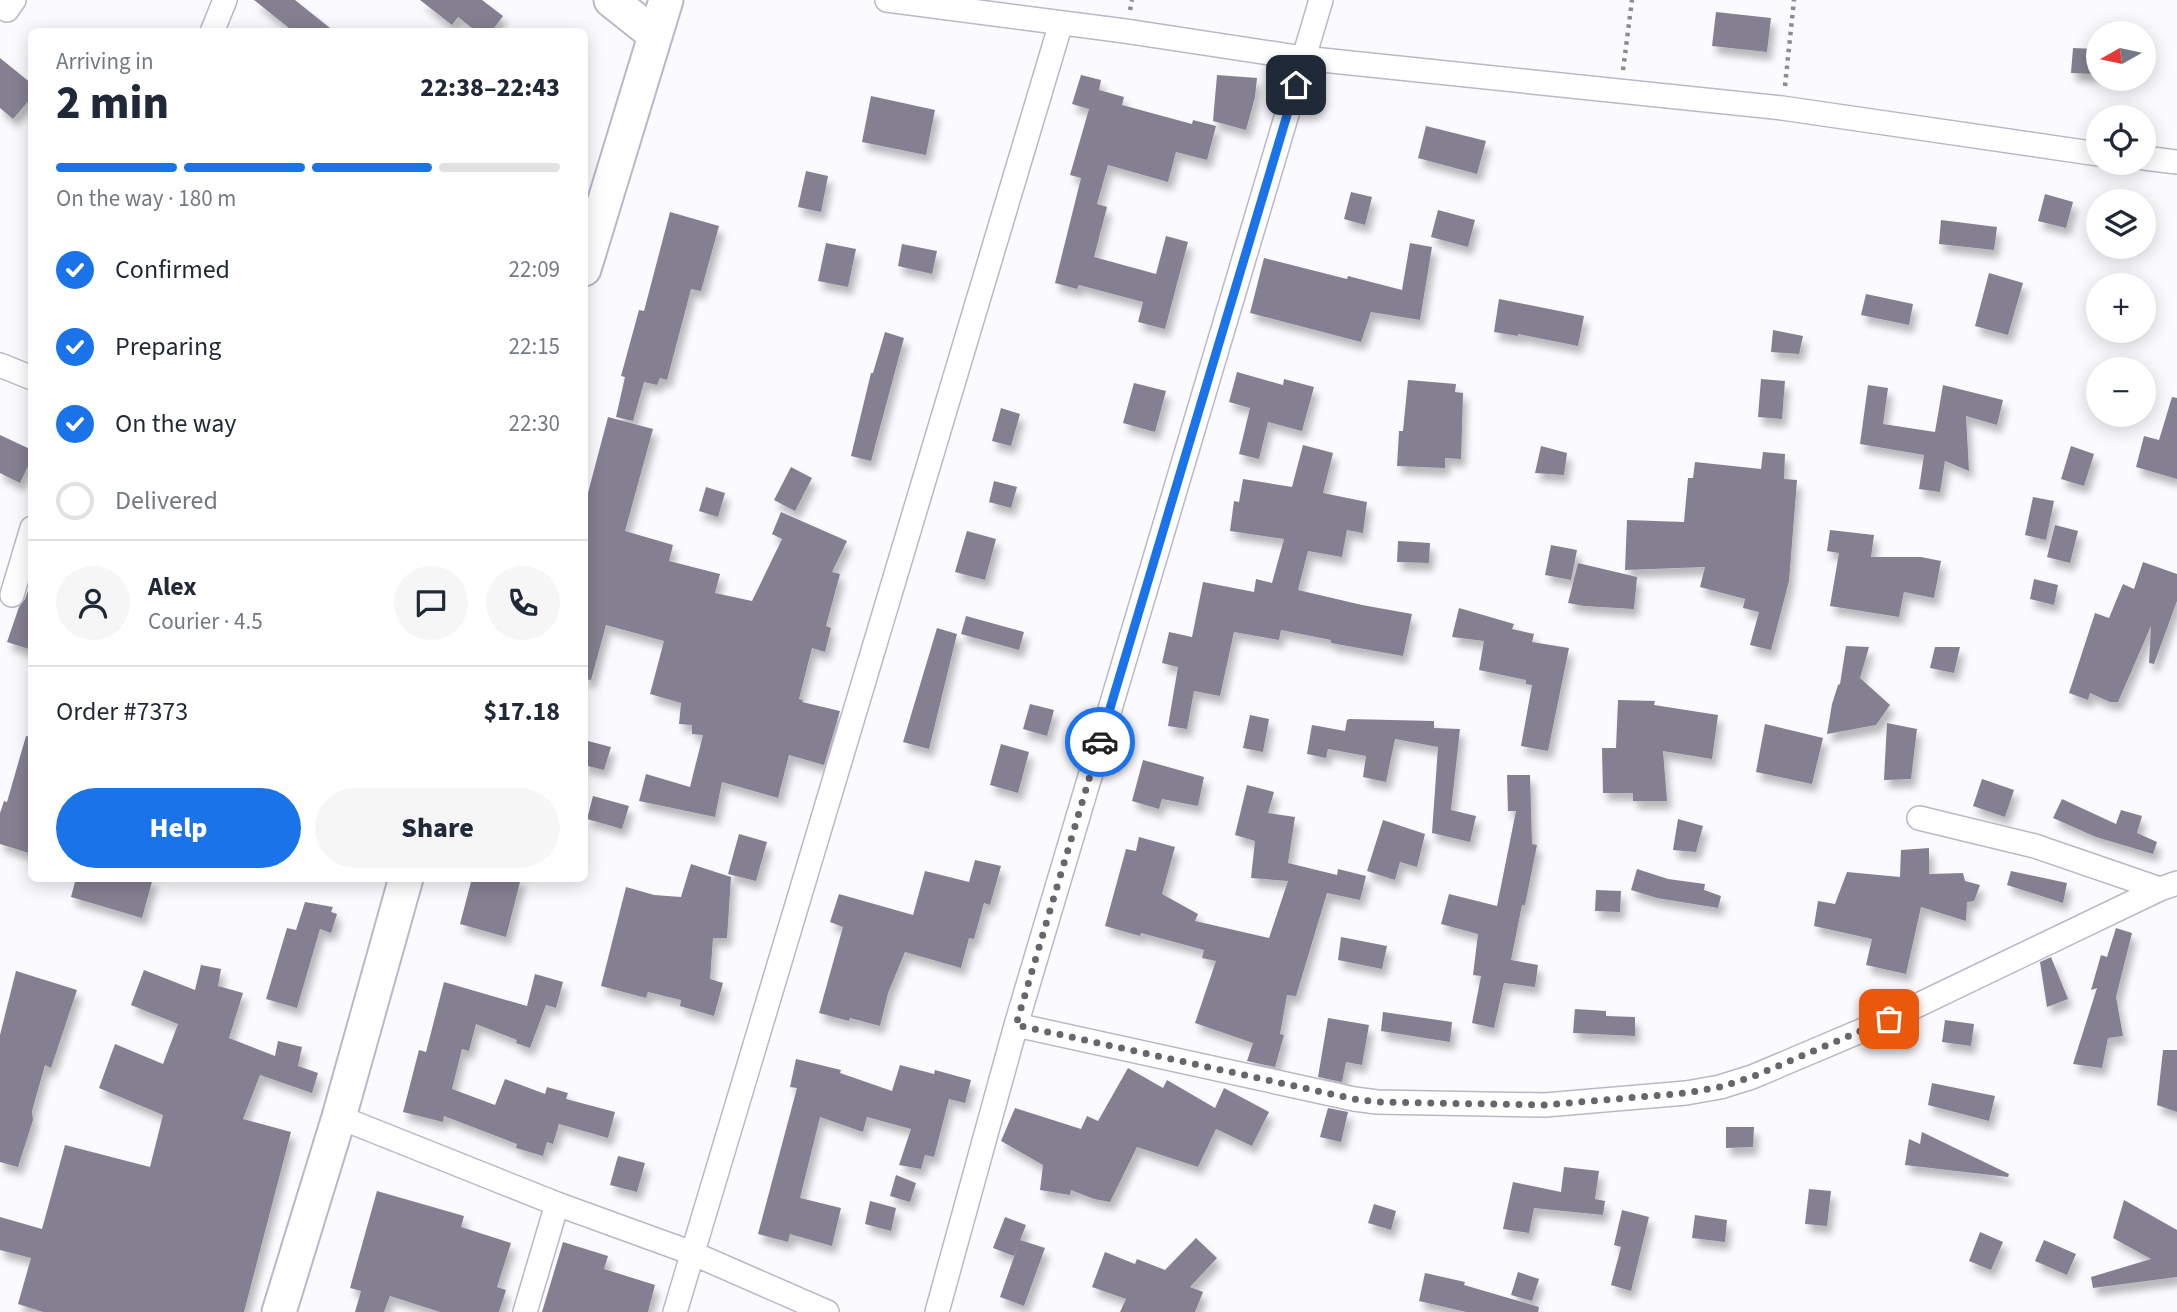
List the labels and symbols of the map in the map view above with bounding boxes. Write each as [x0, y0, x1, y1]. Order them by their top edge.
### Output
north arrow [2086, 21, 2156, 91]
pin [1266, 55, 1326, 115]
courier [1065, 707, 1135, 777]
pin [1859, 989, 1919, 1049]

